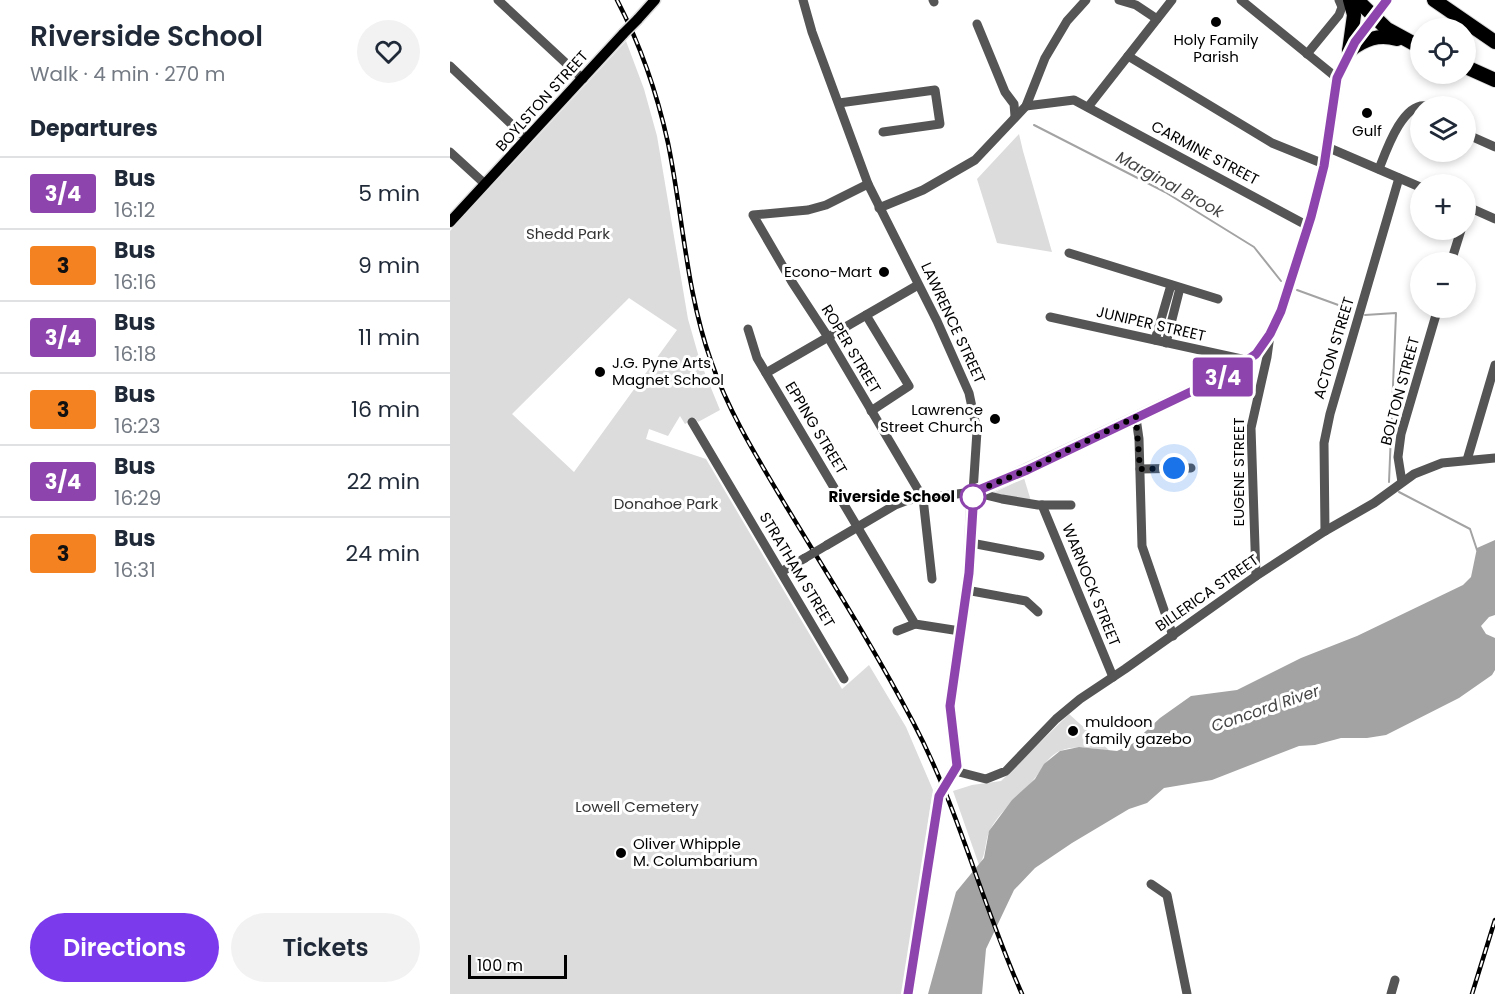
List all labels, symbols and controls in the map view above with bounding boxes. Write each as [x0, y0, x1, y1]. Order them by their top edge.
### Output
marker: Holy Family Parish [1209, 15, 1223, 29]
text: Riverside School [30, 17, 263, 56]
map controls [1410, 18, 1476, 318]
button: locate [1410, 18, 1476, 84]
button: heart [357, 20, 420, 83]
place label: Holy Family Parish [1173, 29, 1259, 67]
street label: BOYLSTON STREET [491, 46, 593, 156]
text: Walk · 4 min · 270 m [30, 60, 225, 88]
button: layers [1410, 96, 1476, 162]
marker: Gulf [1360, 106, 1374, 120]
text: Departures [30, 113, 158, 144]
street label: CARMINE STREET [1148, 115, 1263, 190]
place label: Gulf [1352, 120, 1382, 141]
water label: Marginal Brook [1112, 145, 1228, 224]
text: Bus [114, 163, 156, 194]
button: + [1410, 174, 1476, 240]
text: 5 min [358, 178, 420, 209]
text: 3/4 [45, 179, 81, 208]
text: 16:12 [114, 196, 155, 224]
park label: Shedd Park [526, 223, 610, 244]
text: Bus [114, 235, 156, 266]
text: 9 min [358, 250, 420, 281]
text: 3 [57, 251, 69, 280]
button: − [1410, 252, 1476, 318]
street label: LAWRENCE STREET [916, 259, 991, 387]
place label: Econo-Mart [784, 261, 872, 282]
marker: Econo-Mart [877, 265, 891, 279]
text: 16:16 [114, 268, 156, 296]
street label: ACTON STREET [1308, 294, 1359, 401]
street label: ROPER STREET [817, 300, 886, 397]
street label: JUNIPER STREET [1094, 301, 1208, 346]
text: Bus [114, 307, 156, 338]
text: 11 min [358, 322, 420, 353]
text: 3/4 [45, 323, 81, 352]
street label: BOLTON STREET [1375, 334, 1424, 447]
text: 16:18 [114, 340, 156, 368]
place label: J.G. Pyne Arts Magnet School [612, 352, 724, 390]
line badge: 3/4 [1188, 358, 1258, 397]
text: 3/4 [1205, 363, 1241, 392]
marker: J.G. Pyne Arts Magnet School [593, 365, 607, 379]
street label: EPPING STREET [781, 378, 852, 478]
text: Bus [114, 379, 156, 410]
text: 16 min [351, 394, 420, 425]
text: 3 [57, 395, 69, 424]
place label: Lawrence Street Church [880, 399, 983, 437]
text: 16:23 [114, 412, 161, 440]
marker: Lawrence Street Church [988, 412, 1002, 426]
street label: EUGENE STREET [1228, 418, 1249, 526]
text: Bus [114, 451, 156, 482]
your location [1159, 453, 1189, 483]
text: 22 min [347, 466, 420, 497]
text: 3/4 [45, 467, 81, 496]
text: 16:29 [114, 484, 161, 512]
marker: Riverside School [960, 484, 986, 510]
place label: Riverside School [828, 486, 955, 507]
park label: Donahoe Park [614, 493, 719, 514]
street label: STRATHAM STREET [755, 508, 840, 631]
street label: WARNOCK STREET [1057, 520, 1126, 649]
text: Bus [114, 523, 156, 554]
text: 24 min [345, 538, 420, 569]
text: 3 [57, 539, 69, 568]
street label: BILLERICA STREET [1151, 549, 1263, 636]
text: 16:31 [114, 556, 156, 584]
water label: Concord River [1208, 679, 1323, 738]
place label: muldoon family gazebo [1085, 711, 1192, 749]
marker: muldoon family gazebo [1066, 724, 1080, 738]
park label: Lowell Cemetery [575, 796, 699, 817]
place label: Oliver Whipple M. Columbarium [633, 833, 758, 871]
marker: Oliver Whipple M. Columbarium [614, 846, 628, 860]
button: Directions [30, 913, 219, 982]
button: Tickets [231, 913, 420, 982]
scale bar [468, 952, 567, 980]
text: 100 m [477, 954, 523, 977]

